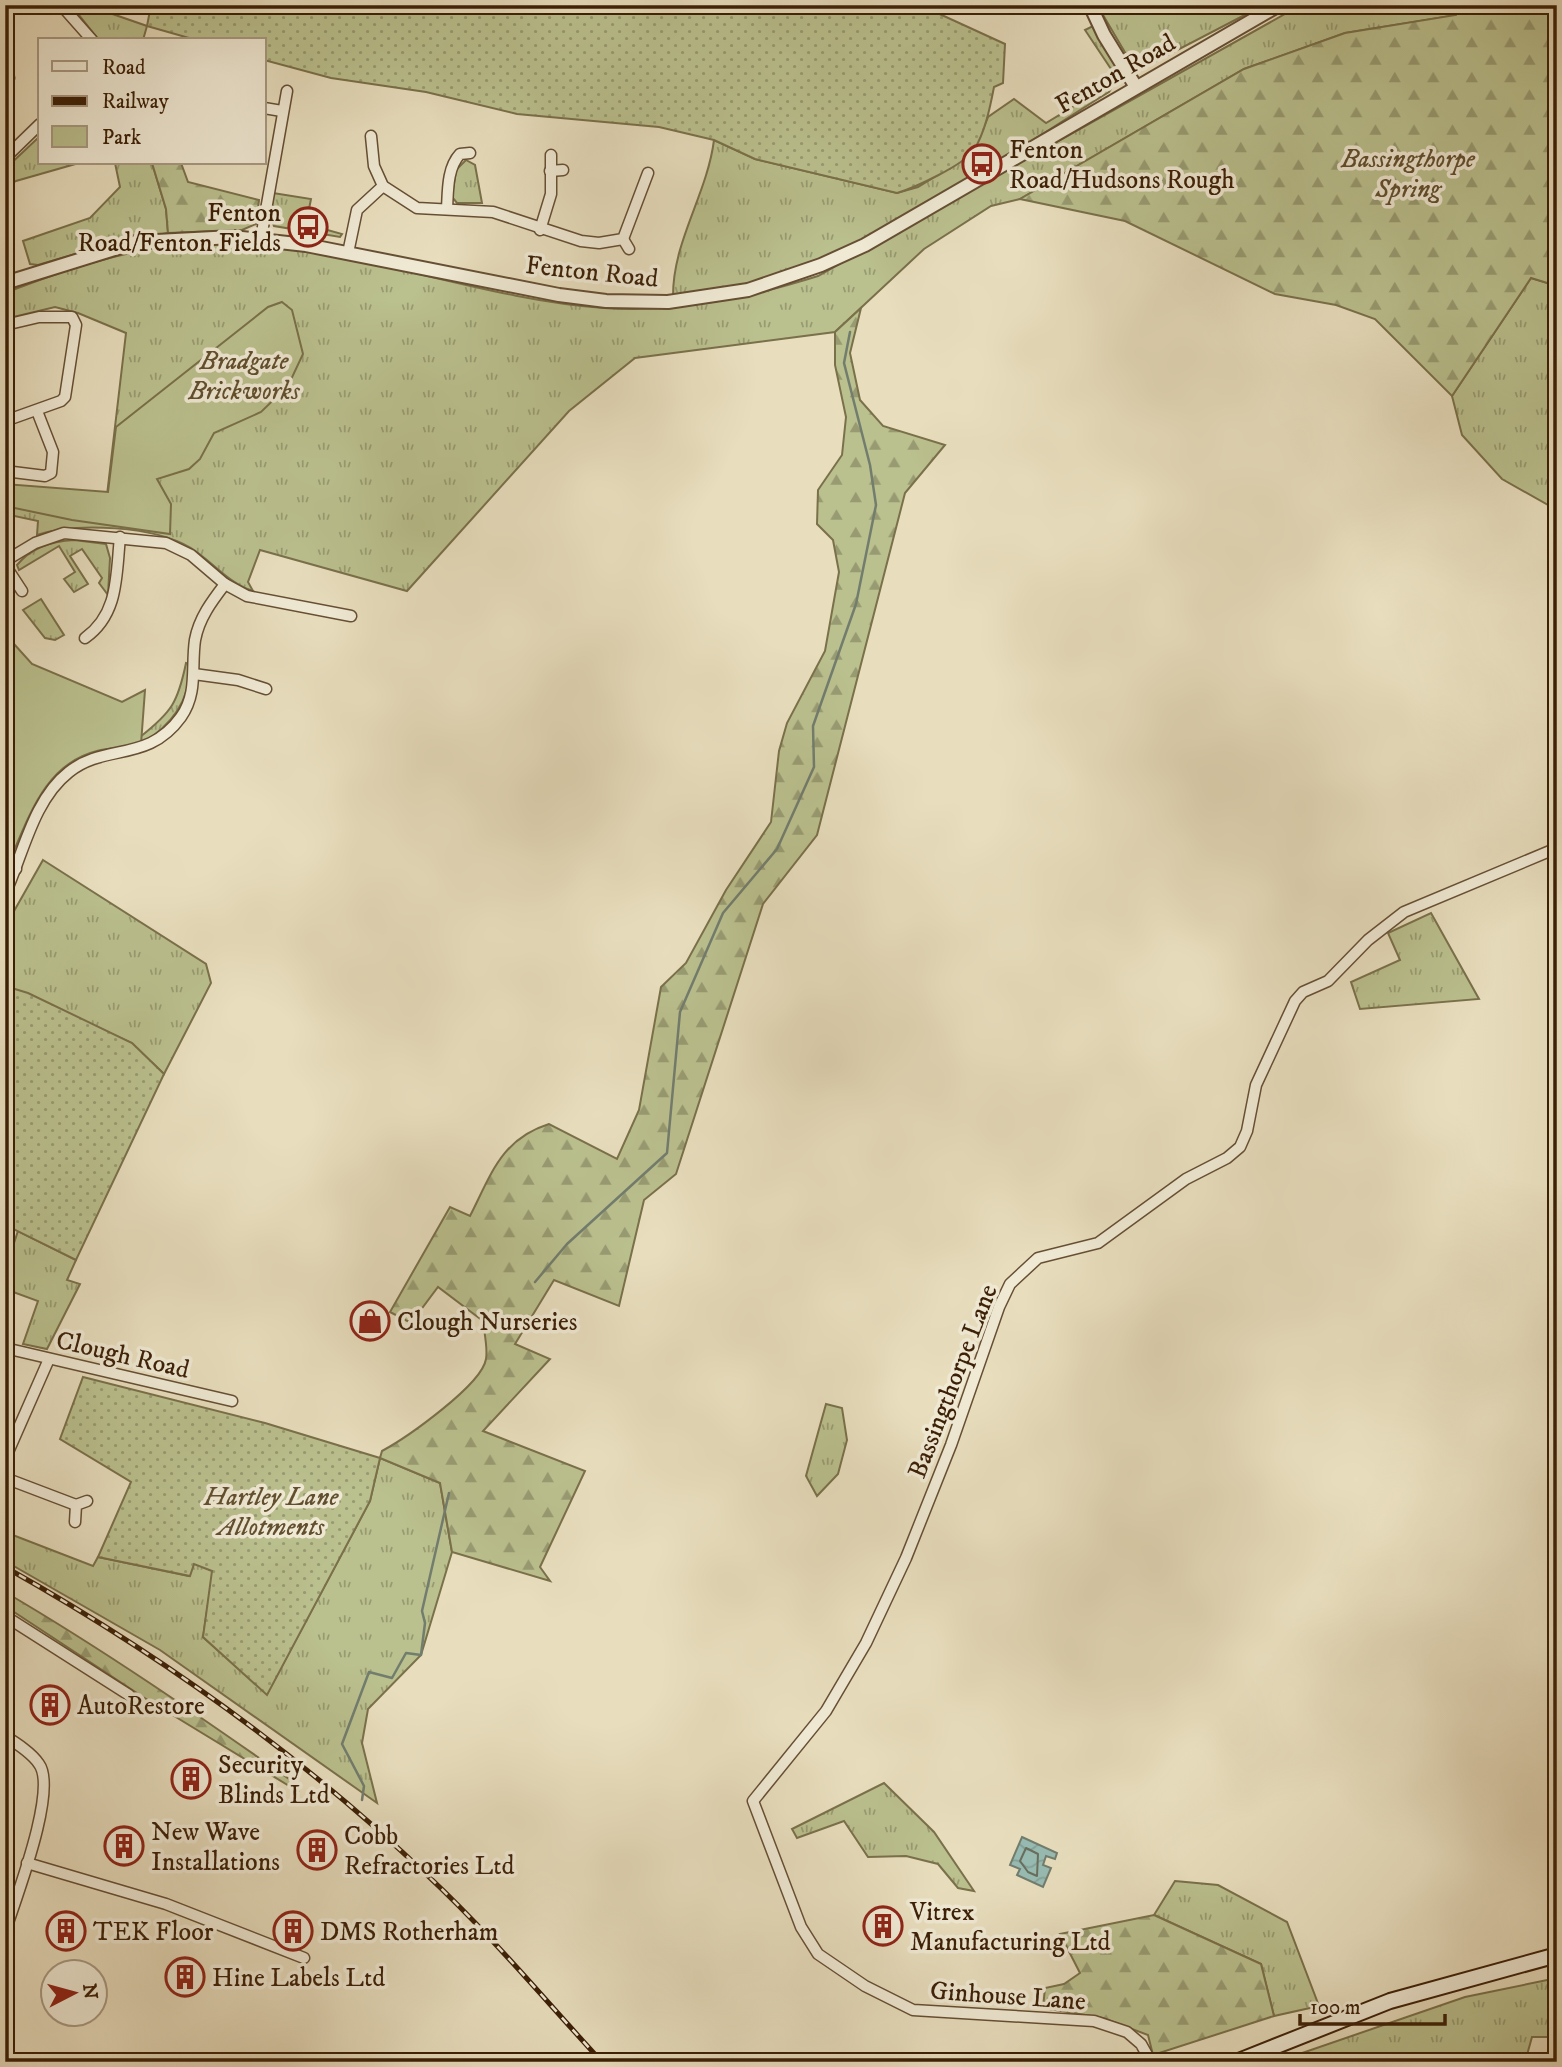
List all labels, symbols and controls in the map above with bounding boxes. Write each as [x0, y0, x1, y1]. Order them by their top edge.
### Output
street label: Fenton Road [1050, 27, 1182, 122]
legend [38, 38, 266, 164]
text: Road [102, 55, 146, 81]
text: Railway [102, 89, 170, 115]
text: Park [102, 125, 142, 151]
place label: Fenton Road/Hudsons Rough [1009, 134, 1235, 197]
bus stop icon: Fenton Road/Hudsons Rough [961, 143, 1003, 185]
park label: Bassingthorpe Spring [1340, 143, 1476, 206]
place label: Fenton Road/Fenton Fields [78, 197, 281, 260]
bus stop icon: Fenton Road/Fenton Fields [287, 206, 329, 248]
street label: Fenton Road [524, 249, 660, 296]
park label: Bradgate Brickworks [187, 345, 301, 408]
street label: Bassingthorpe Lane [901, 1280, 1006, 1483]
shop icon: Clough Nurseries [349, 1300, 391, 1342]
place label: Clough Nurseries [397, 1306, 577, 1339]
street label: Clough Road [53, 1324, 193, 1387]
park label: Hartley Lane Allotments [203, 1481, 339, 1544]
building icon: AutoRestore [29, 1684, 71, 1726]
place label: AutoRestore [77, 1690, 205, 1723]
place label: Security Blinds Ltd [218, 1749, 330, 1812]
building icon: Security Blinds Ltd [170, 1758, 212, 1800]
place label: New Wave Installations [151, 1816, 280, 1879]
place label: Cobb Refractories Ltd [344, 1820, 514, 1883]
building icon: New Wave Installations [103, 1825, 145, 1867]
building icon: Cobb Refractories Ltd [296, 1829, 338, 1871]
place label: Vitrex Manufacturing Ltd [909, 1896, 1110, 1959]
building icon: Vitrex Manufacturing Ltd [862, 1905, 904, 1947]
building icon: TEK Floor [45, 1910, 87, 1952]
building icon: DMS Rotherham [272, 1910, 314, 1952]
place label: TEK Floor [93, 1916, 214, 1949]
place label: DMS Rotherham [320, 1916, 498, 1949]
building icon: Hine Labels Ltd [164, 1956, 206, 1998]
north arrow [38, 1958, 108, 2028]
place label: Hine Labels Ltd [212, 1962, 385, 1995]
street label: Ginhouse Lane [929, 1975, 1087, 2018]
text: N [77, 1982, 102, 2001]
scale bar [1300, 1983, 1445, 2027]
text: 100 m [1310, 1995, 1361, 2021]

